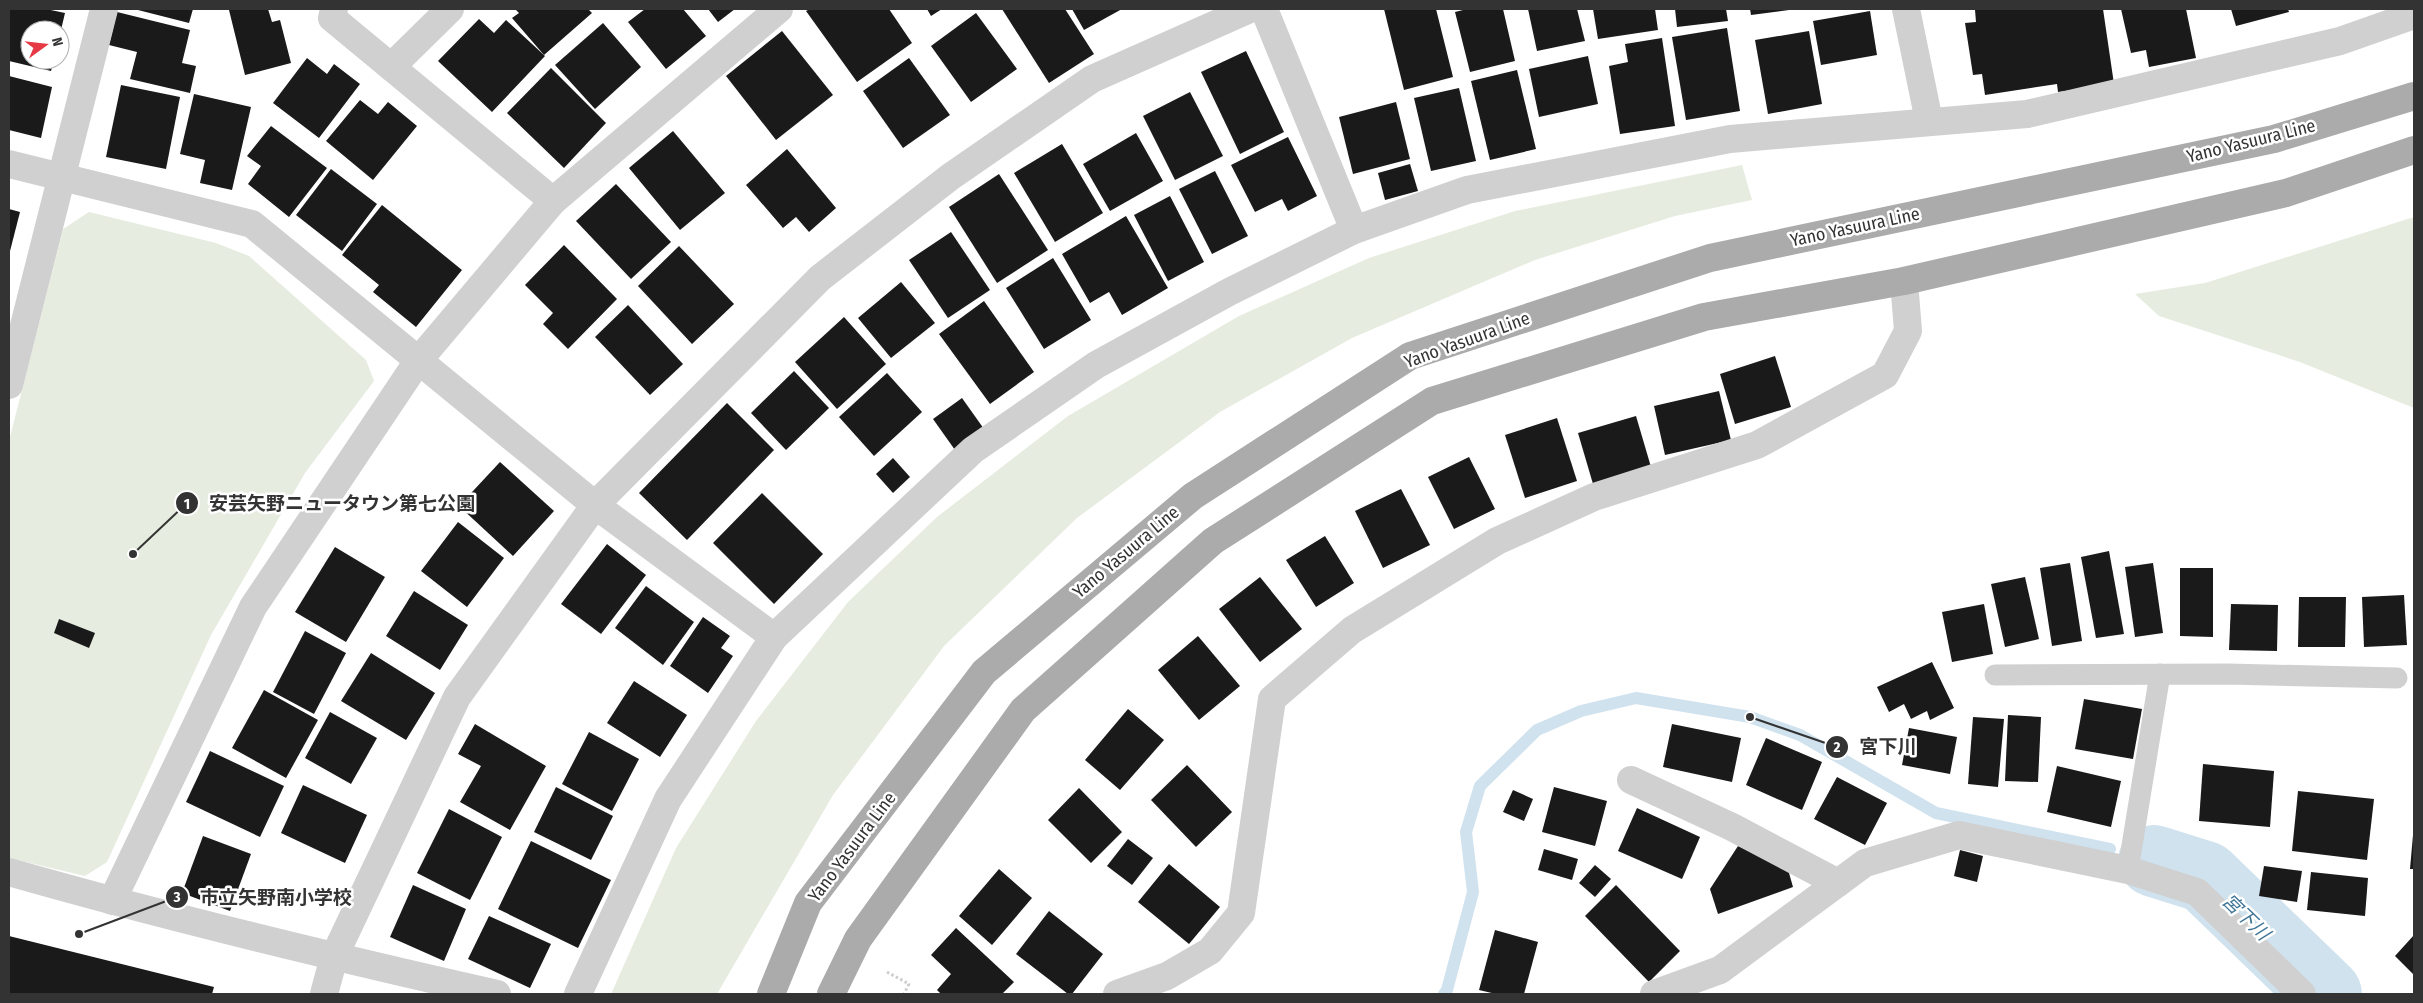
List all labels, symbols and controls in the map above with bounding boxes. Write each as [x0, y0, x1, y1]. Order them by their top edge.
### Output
north arrow [20, 20, 70, 70]
text: N [48, 36, 66, 48]
street label: Yano Yasuura Line [2184, 114, 2318, 168]
street label: Yano Yasuura Line [1788, 203, 1922, 251]
street label: Yano Yasuura Line [1401, 307, 1533, 373]
callout: 安芸矢野ニュータウン第七公園 [174, 486, 485, 520]
text: 安芸矢野ニュータウン第七公園 [209, 492, 475, 515]
text: 1 [184, 495, 190, 513]
street label: Yano Yasuura Line [1068, 501, 1184, 603]
callout: 宮下川 [1825, 730, 1927, 764]
text: 宮下川 [1859, 735, 1917, 758]
text: 2 [1833, 738, 1841, 756]
street label: Yano Yasuura Line [804, 788, 901, 906]
callout: 市立矢野南小学校 [165, 880, 362, 914]
text: 市立矢野南小学校 [200, 886, 352, 909]
text: 3 [172, 888, 181, 906]
water label: 宮下川 [2218, 889, 2276, 946]

